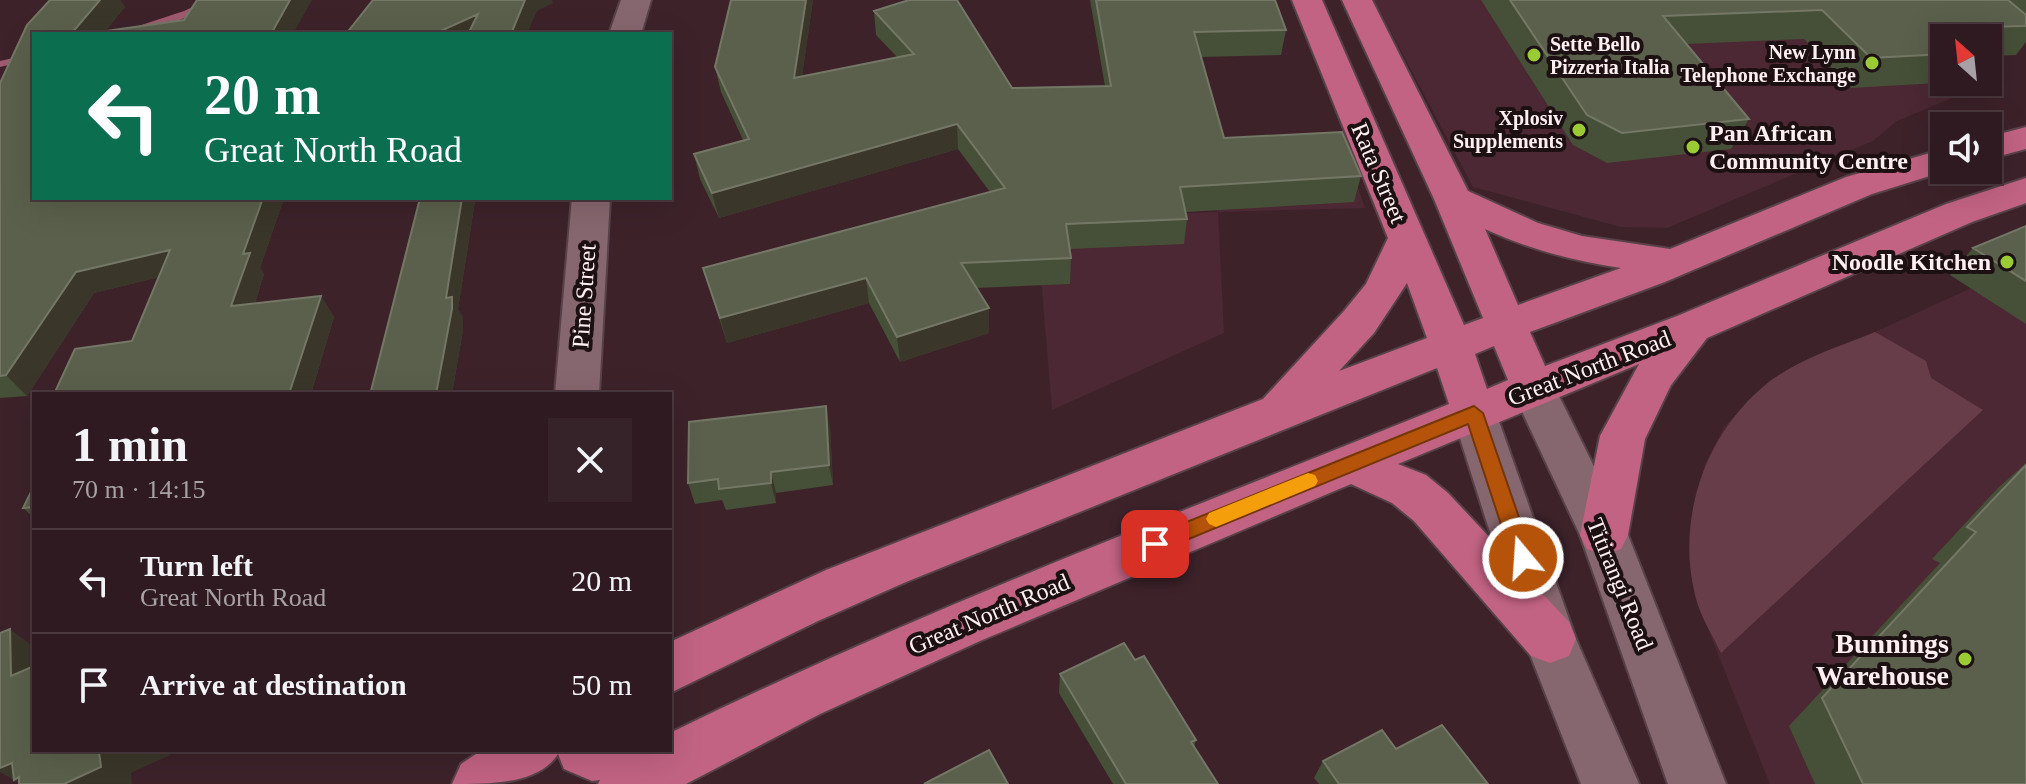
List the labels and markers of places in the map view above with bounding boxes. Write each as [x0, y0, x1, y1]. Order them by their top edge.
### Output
place label: Sette Bello Pizzeria Italia [1550, 33, 1669, 78]
place label: New Lynn Telephone Exchange [1681, 41, 1856, 87]
marker: Sette Bello Pizzeria Italia [1525, 46, 1543, 64]
marker: New Lynn Telephone Exchange [1863, 54, 1881, 72]
place label: Xplosiv Supplements [1453, 107, 1563, 153]
place label: Pan African Community Centre [1709, 120, 1908, 174]
marker: Xplosiv Supplements [1570, 121, 1588, 139]
marker: Pan African Community Centre [1684, 138, 1702, 156]
place label: Noodle Kitchen [1832, 249, 1991, 275]
marker: Noodle Kitchen [1998, 253, 2016, 271]
pin [1121, 510, 1189, 578]
place label: Bunnings Warehouse [1816, 628, 1949, 691]
marker: Bunnings Warehouse [1956, 650, 1974, 668]

